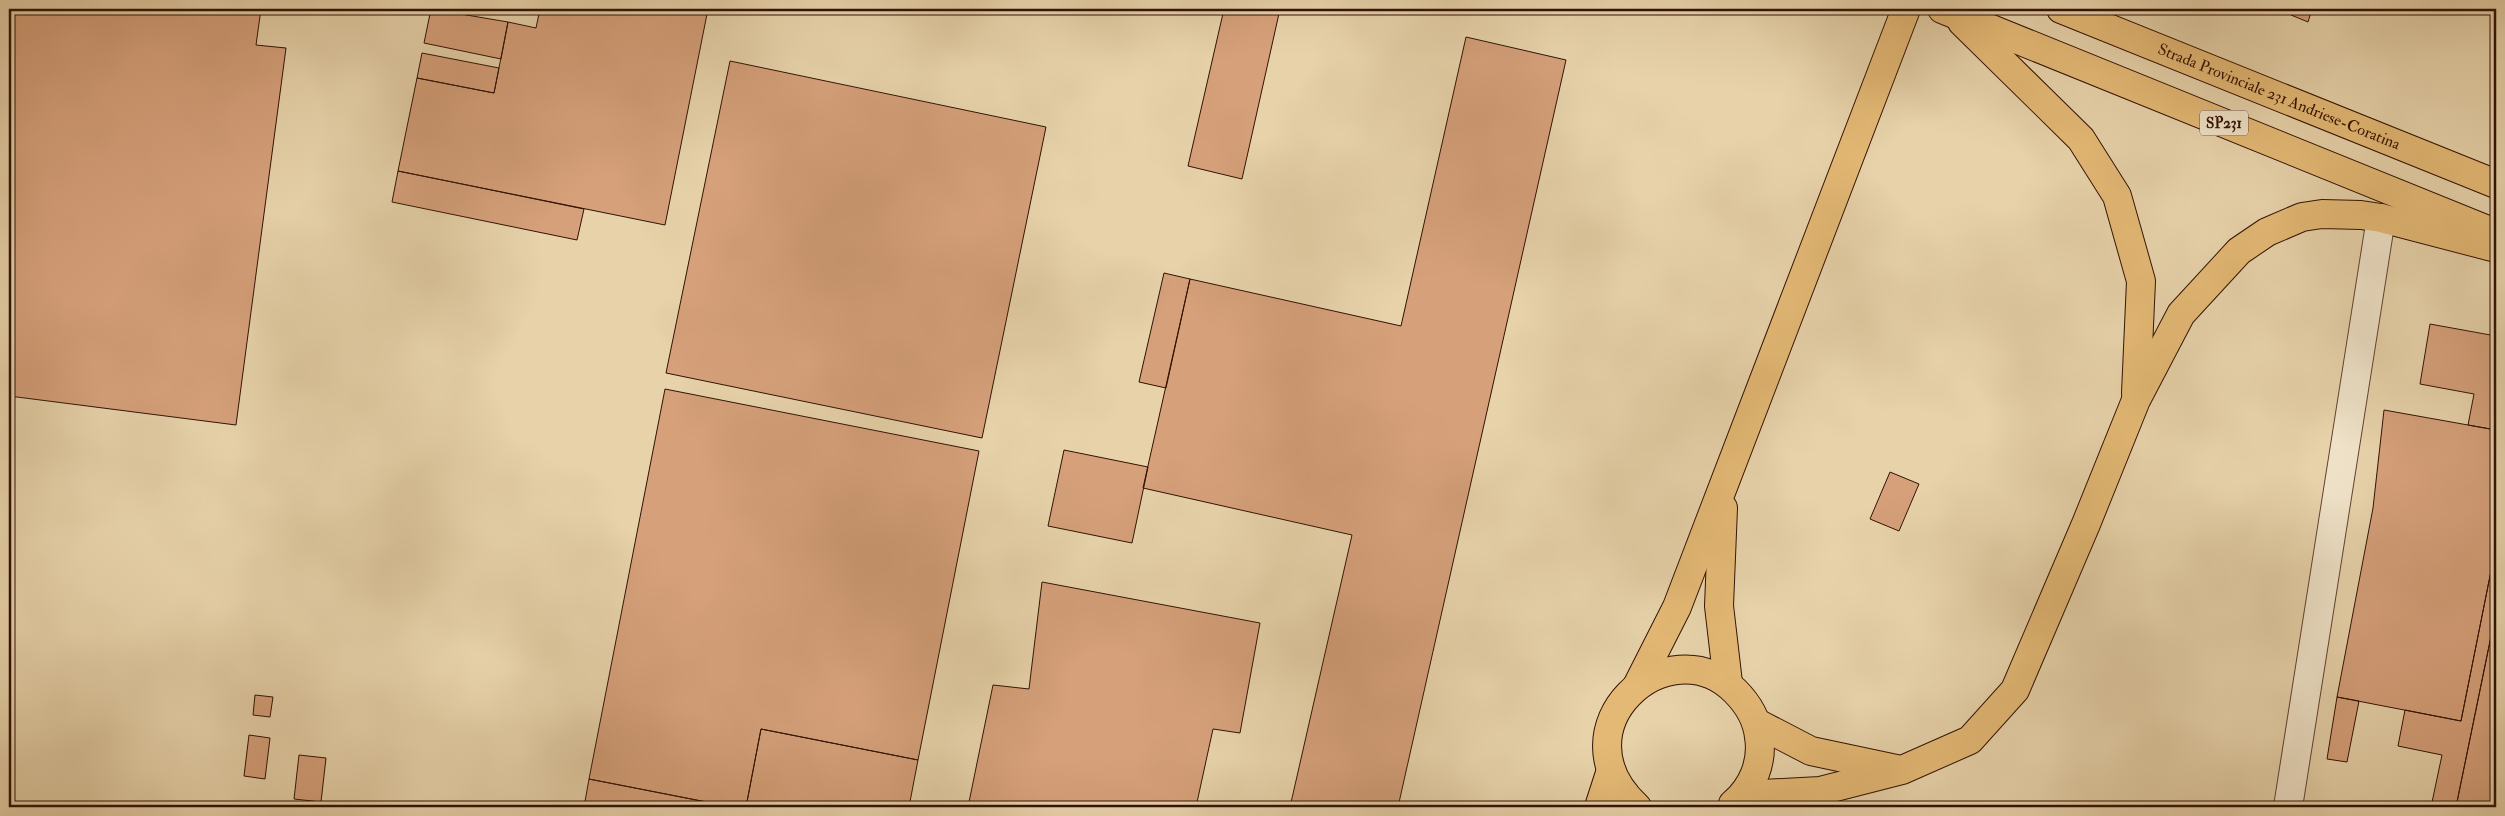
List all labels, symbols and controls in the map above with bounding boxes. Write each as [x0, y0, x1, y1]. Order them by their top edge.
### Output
street label: Strada Provinciale 231 Andriese-Coratina [2155, 39, 2404, 155]
road number: SP231 [2200, 110, 2248, 136]

